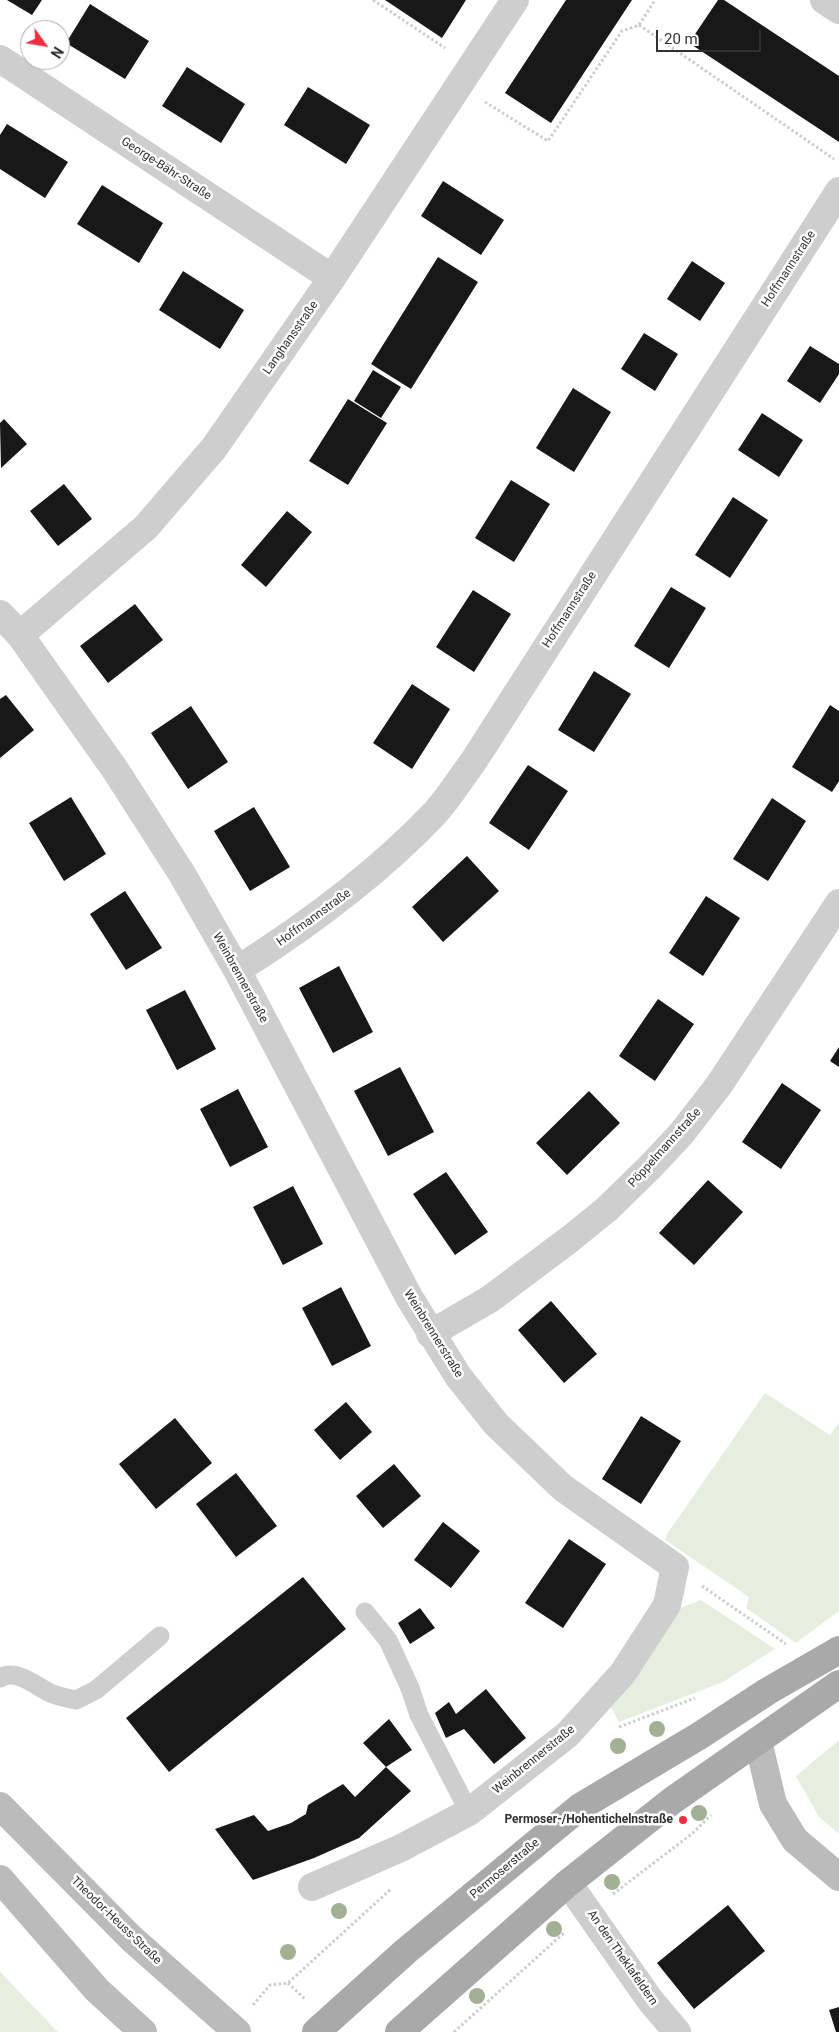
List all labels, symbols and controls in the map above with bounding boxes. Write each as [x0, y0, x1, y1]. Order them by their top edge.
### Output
north arrow [20, 20, 70, 70]
scale bar [659, 20, 764, 52]
text: 20 m [664, 30, 698, 48]
text: N [47, 44, 66, 61]
street label: George-Bähr-Straße [118, 134, 214, 204]
street label: Hoffmannstraße [759, 228, 819, 310]
street label: Langhansstraße [260, 299, 322, 377]
street label: Hoffmannstraße [540, 569, 600, 651]
street label: Hoffmannstraße [274, 886, 354, 950]
street label: Weinbrennerstraße [209, 930, 271, 1026]
street label: Pöppelmannstraße [626, 1106, 704, 1190]
street label: Weinbrennerstraße [400, 1287, 466, 1381]
street label: Weinbrennerstraße [490, 1723, 578, 1797]
place label: Permoser-/Hohentichelnstraße [504, 1813, 673, 1827]
marker: Permoser-/Hohentichelnstraße [677, 1814, 689, 1826]
street label: Permoserstraße [467, 1836, 543, 1902]
street label: Theodor-Heuss-Straße [68, 1874, 164, 1968]
street label: An den Theklafeldern [584, 1908, 660, 2008]

